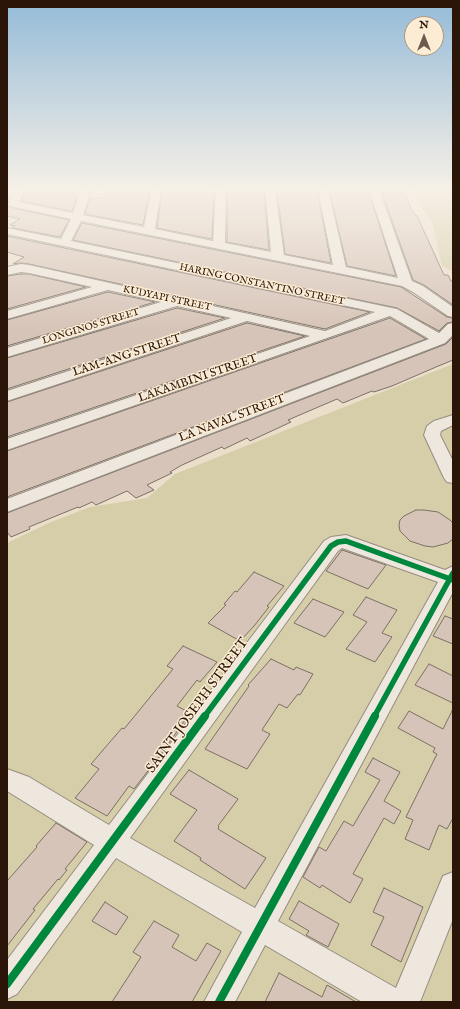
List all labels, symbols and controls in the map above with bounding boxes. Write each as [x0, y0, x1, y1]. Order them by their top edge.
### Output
north arrow [404, 16, 444, 56]
text: N [419, 18, 429, 32]
street label: HARING CONSTANTINO STREET [178, 262, 346, 308]
street label: KUDYAPI STREET [122, 284, 212, 314]
street label: LONGINOS STREET [41, 306, 141, 348]
street label: LAM-ANG STREET [71, 332, 183, 380]
street label: LAKAMBINI STREET [136, 352, 260, 406]
street label: LA NAVAL STREET [177, 392, 287, 446]
street label: SAINT JOSEPH STREET [143, 635, 253, 777]

